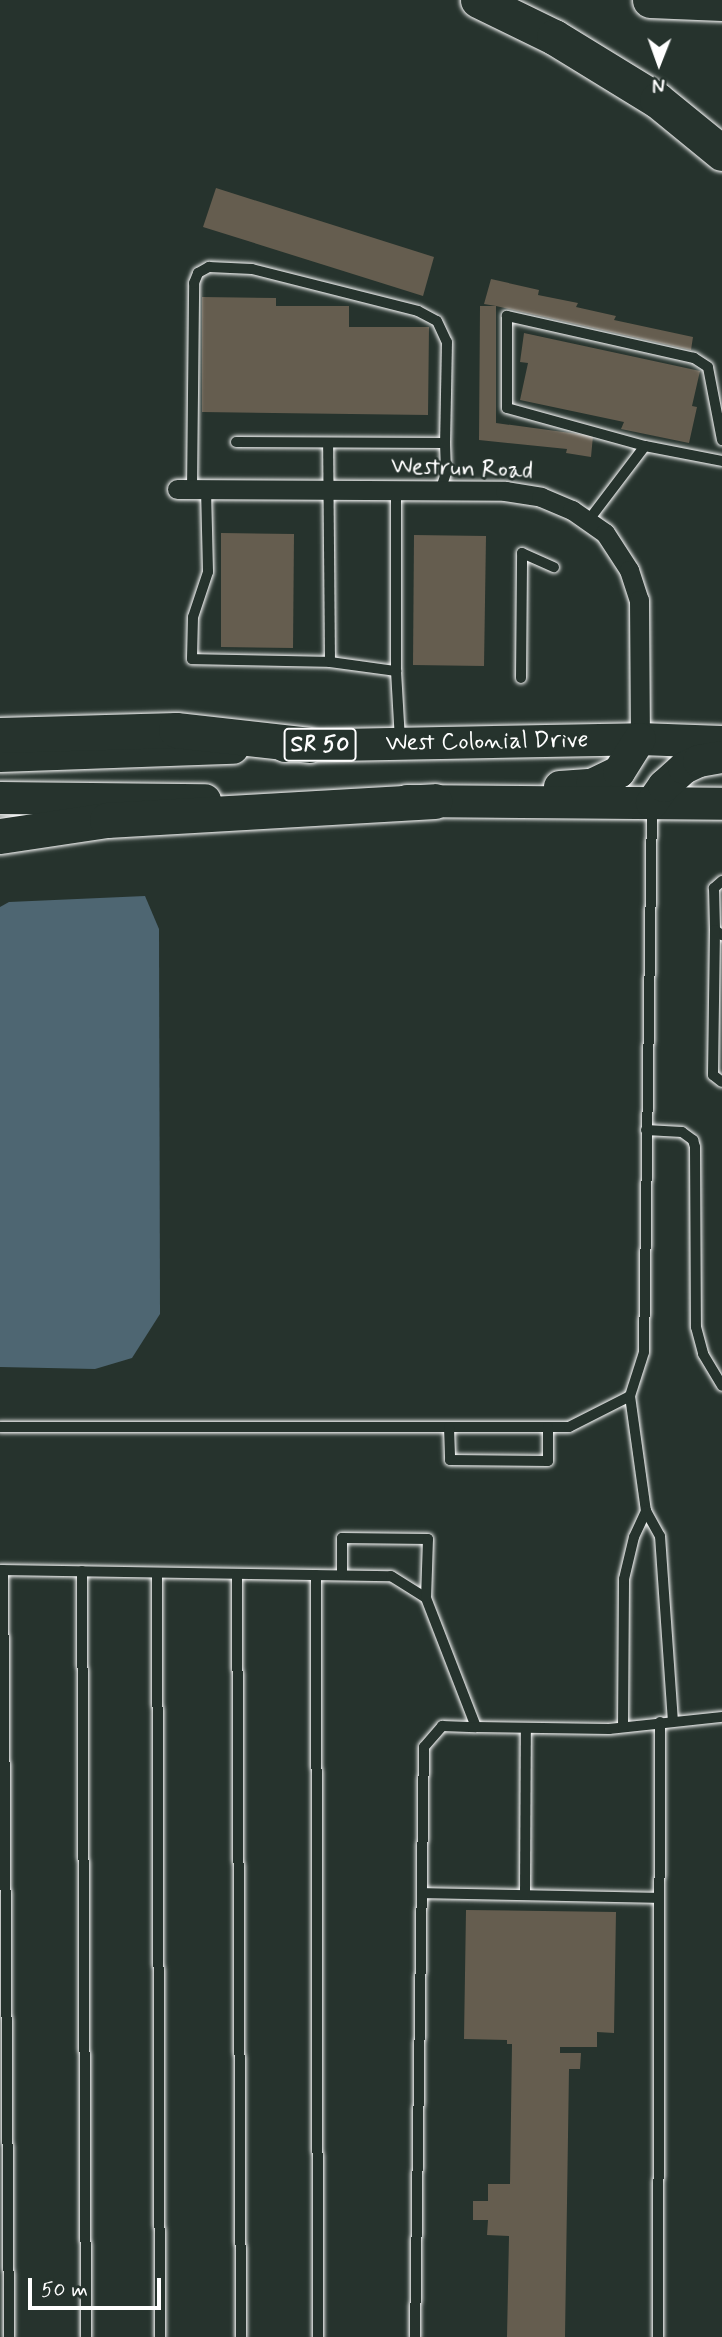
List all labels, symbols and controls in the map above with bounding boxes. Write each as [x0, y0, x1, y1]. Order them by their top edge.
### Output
north arrow [624, 28, 694, 98]
text: N [652, 72, 665, 97]
street label: Westrun Road [392, 452, 532, 486]
road number: SR 50 [283, 726, 357, 764]
street label: West Colonial Drive [386, 726, 588, 758]
scale bar [32, 2264, 164, 2308]
text: 50 m [41, 2276, 88, 2304]

